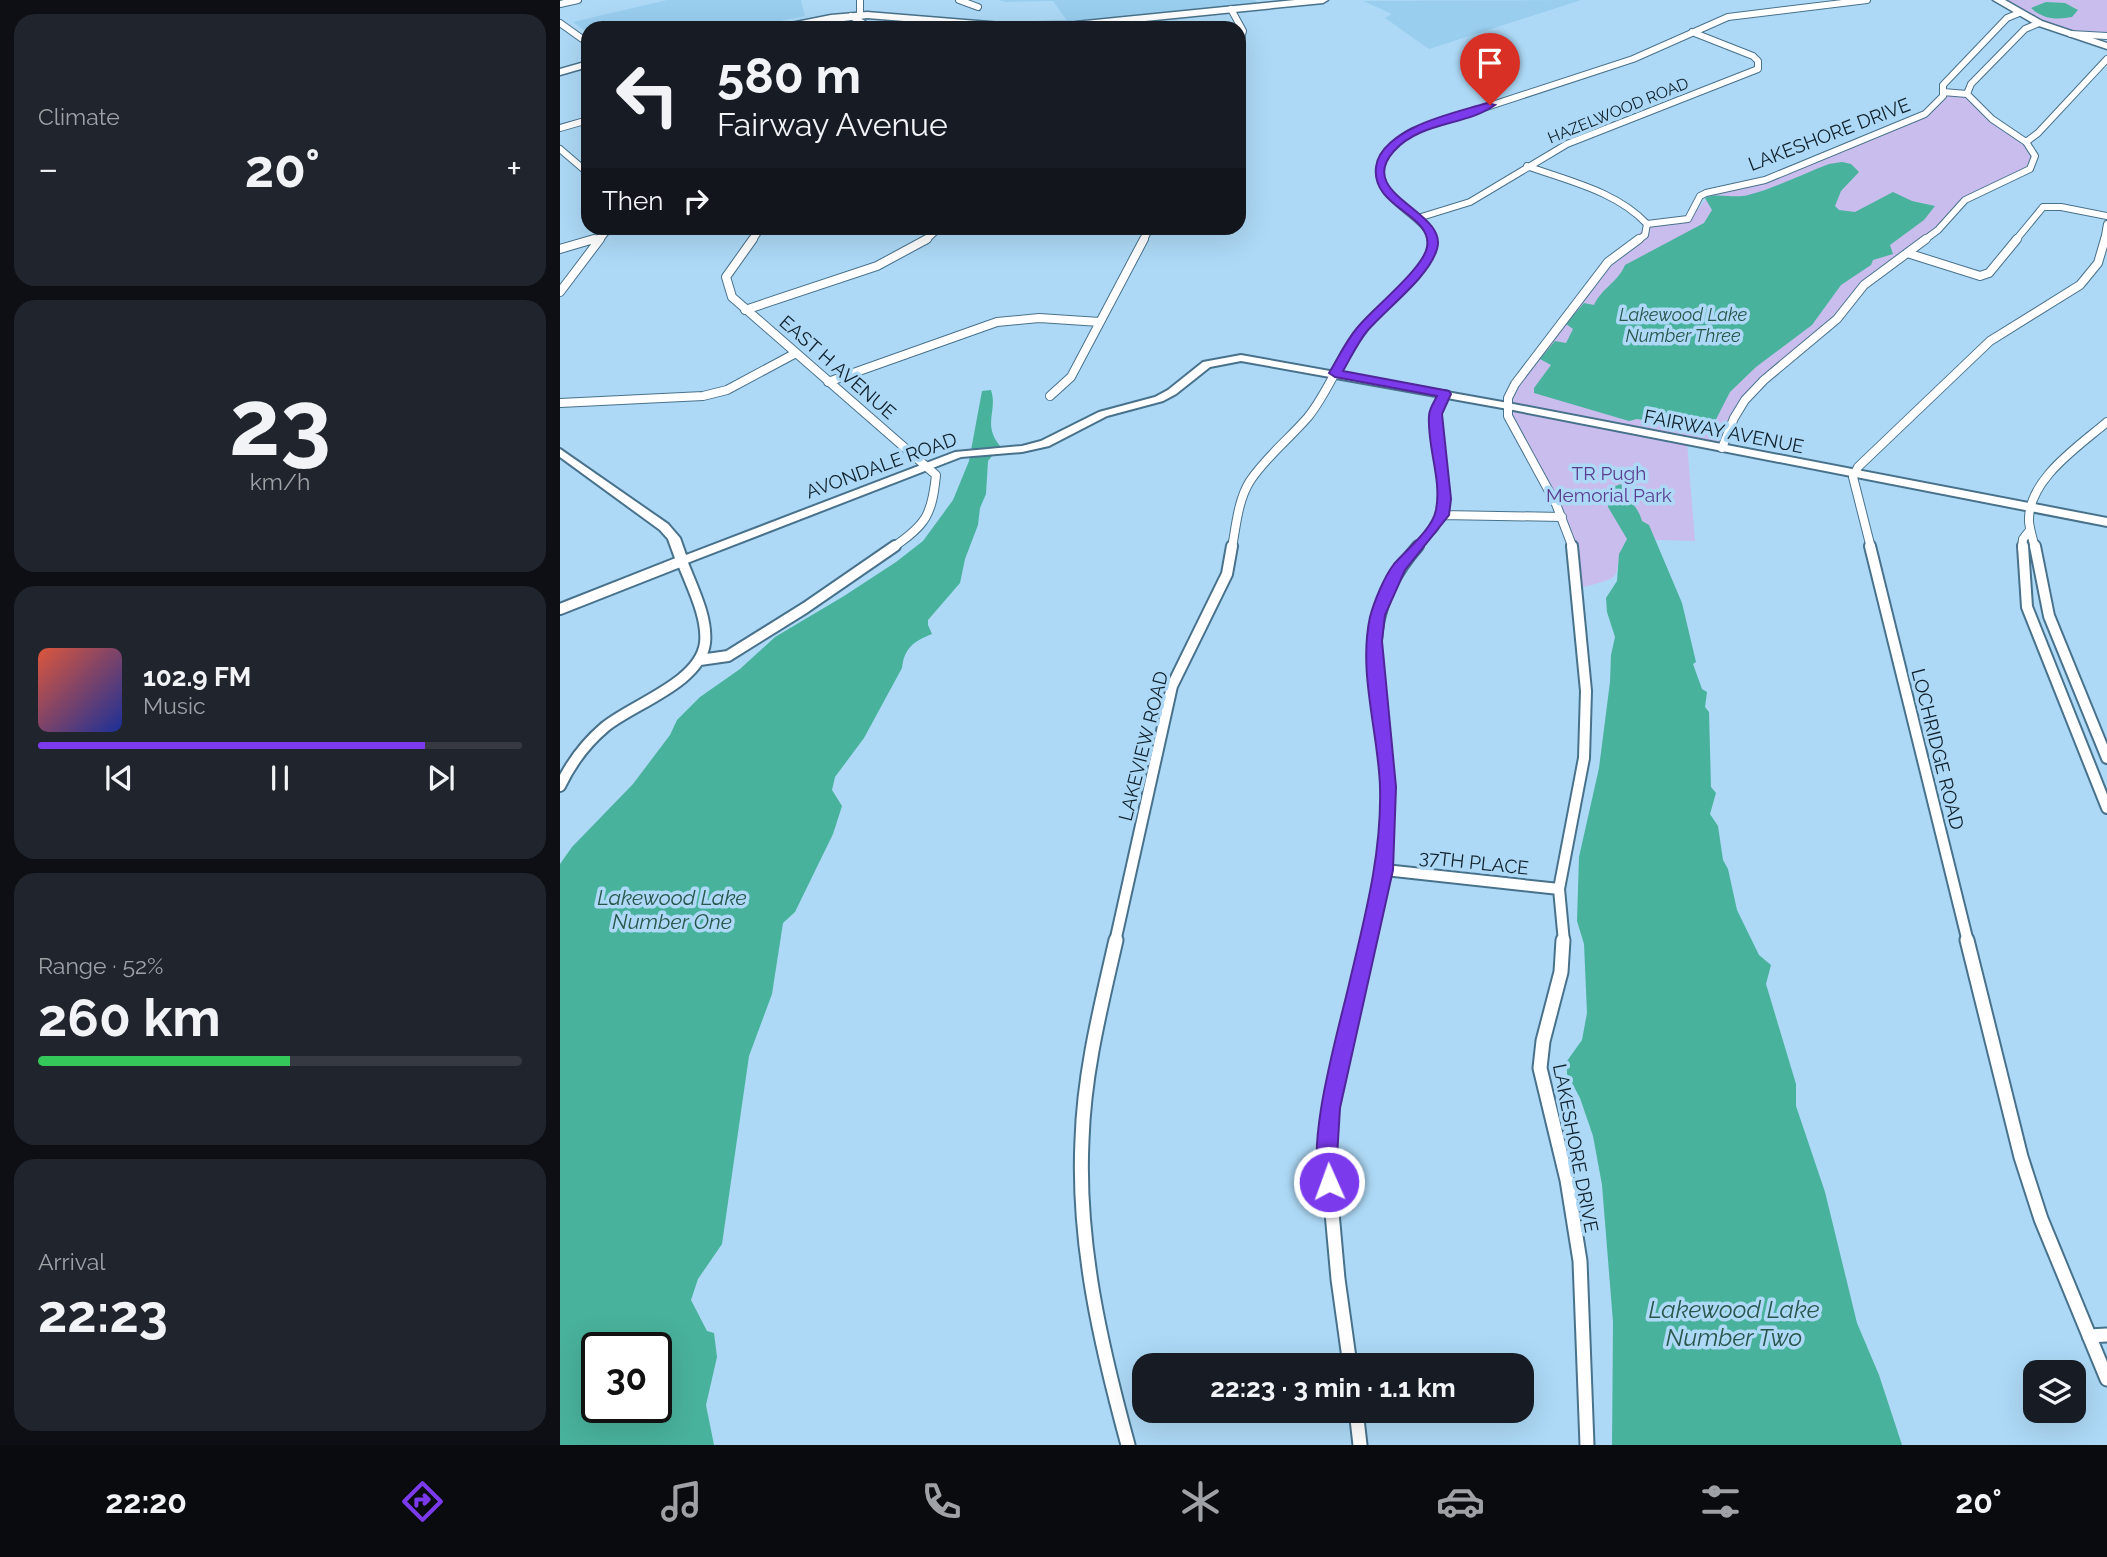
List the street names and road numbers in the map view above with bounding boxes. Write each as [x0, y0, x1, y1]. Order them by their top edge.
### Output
street label: HAZELWOOD ROAD [1545, 74, 1691, 147]
street label: LAKESHORE DRIVE [1745, 93, 1913, 175]
street label: EAST H AVENUE [775, 311, 901, 423]
street label: FAIRWAY AVENUE [1642, 405, 1806, 457]
street label: AVONDALE ROAD [802, 427, 960, 503]
street label: LOCHRIDGE ROAD [1907, 666, 1969, 832]
street label: LAKEVIEW ROAD [1114, 669, 1172, 823]
street label: 37TH PLACE [1418, 845, 1530, 879]
street label: LAKESHORE DRIVE [1549, 1062, 1603, 1234]

